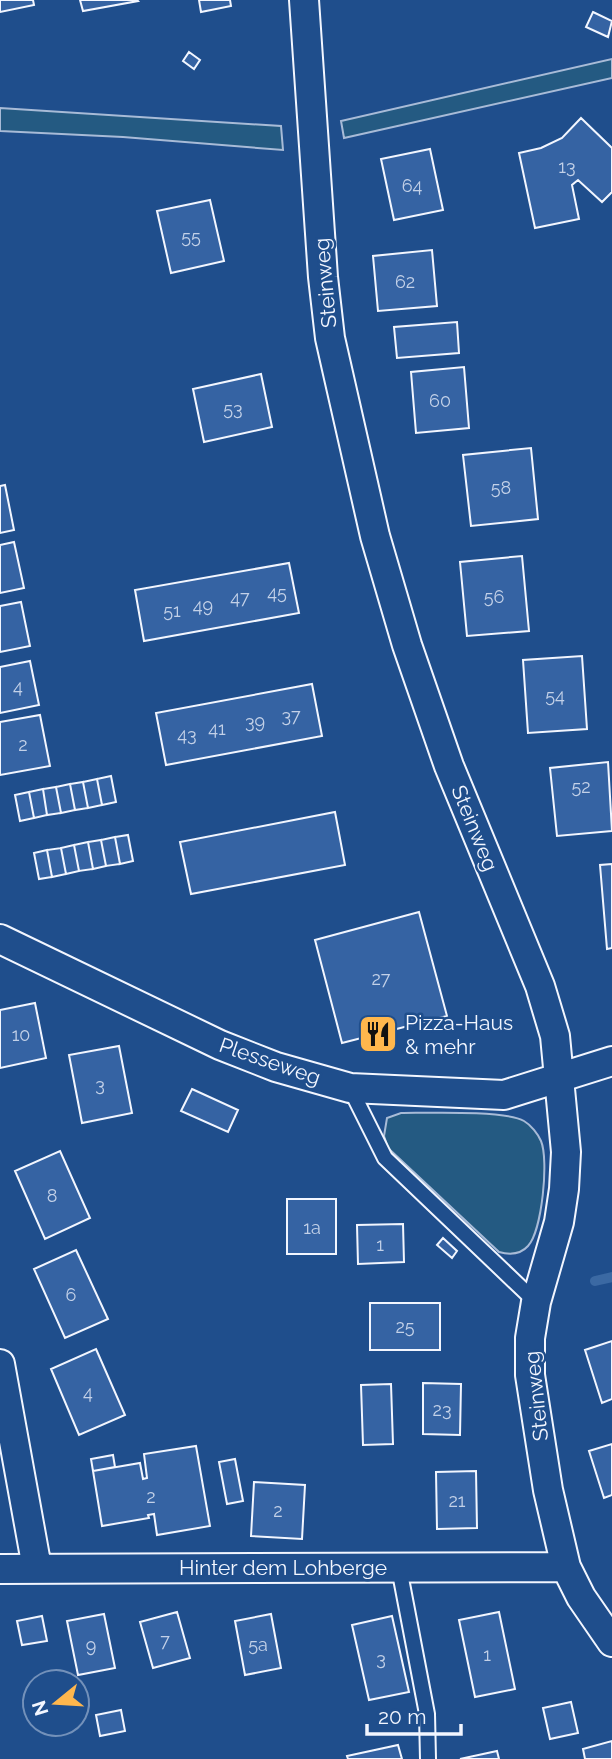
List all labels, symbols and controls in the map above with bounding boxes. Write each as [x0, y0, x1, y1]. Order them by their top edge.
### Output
house number: 13 [558, 156, 576, 177]
house number: 64 [402, 175, 423, 196]
house number: 55 [181, 226, 201, 247]
street label: Steinweg [309, 237, 341, 329]
house number: 62 [395, 271, 415, 292]
house number: 60 [429, 390, 451, 411]
house number: 53 [223, 398, 243, 419]
house number: 58 [491, 477, 511, 498]
house number: 45 [267, 582, 287, 603]
house number: 56 [484, 586, 504, 607]
house number: 47 [230, 587, 250, 608]
house number: 49 [193, 595, 213, 616]
house number: 51 [163, 600, 181, 621]
house number: 4 [13, 676, 23, 697]
house number: 54 [545, 685, 565, 706]
house number: 37 [281, 705, 301, 726]
house number: 39 [245, 711, 265, 732]
house number: 41 [208, 718, 226, 739]
house number: 43 [177, 724, 197, 745]
house number: 2 [18, 734, 28, 755]
house number: 52 [571, 776, 591, 797]
street label: Steinweg [446, 781, 504, 875]
house number: 27 [371, 968, 391, 989]
place label: Pizza-Haus & mehr [405, 1010, 513, 1059]
restaurant icon: Pizza-Haus & mehr [357, 1013, 399, 1055]
house number: 10 [12, 1024, 30, 1045]
street label: Plesseweg [216, 1032, 324, 1090]
house number: 3 [95, 1074, 105, 1095]
house number: 8 [47, 1185, 57, 1206]
house number: 1a [303, 1217, 321, 1238]
house number: 1 [376, 1234, 384, 1255]
house number: 6 [66, 1284, 77, 1305]
house number: 25 [395, 1316, 415, 1337]
street label: Steinweg [519, 1350, 553, 1442]
house number: 4 [83, 1382, 93, 1403]
house number: 23 [433, 1399, 452, 1420]
house number: 2 [146, 1486, 156, 1507]
house number: 21 [448, 1490, 466, 1511]
house number: 2 [273, 1500, 283, 1521]
street label: Hinter dem Lohberge [179, 1555, 387, 1580]
house number: 7 [160, 1630, 170, 1651]
house number: 5a [248, 1634, 268, 1655]
house number: 9 [86, 1635, 96, 1656]
house number: 1 [483, 1644, 491, 1665]
house number: 3 [376, 1648, 386, 1669]
north arrow [21, 1668, 91, 1738]
scale bar [367, 1692, 462, 1736]
text: N [27, 1698, 53, 1719]
text: 20 m [378, 1704, 426, 1729]

